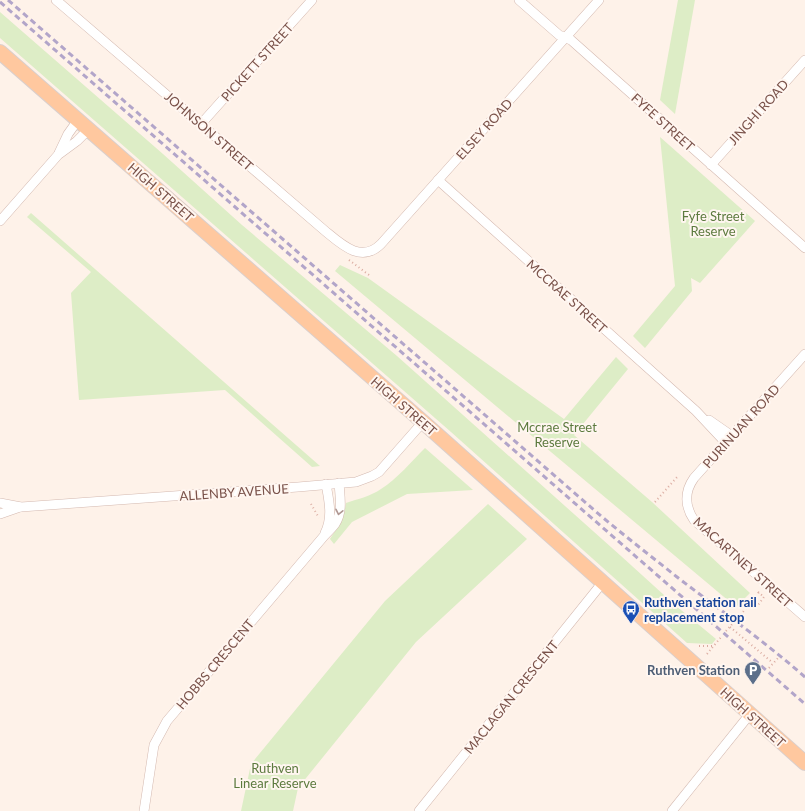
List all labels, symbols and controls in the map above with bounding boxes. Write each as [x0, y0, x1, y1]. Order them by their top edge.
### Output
street label: PICKETT STREET [218, 19, 297, 105]
street label: JINGHI ROAD [725, 76, 792, 148]
street label: JOHNSON STREET [161, 88, 257, 174]
street label: FYFE STREET [628, 90, 698, 155]
street label: ELSEY ROAD [452, 95, 516, 163]
street label: HIGH STREET [125, 159, 197, 225]
park label: Fyfe Street Reserve [682, 208, 745, 239]
street label: MCCRAE STREET [524, 256, 611, 336]
street label: HIGH STREET [368, 373, 440, 439]
street label: PURINUAN ROAD [699, 381, 783, 471]
park label: Mccrae Street Reserve [517, 419, 597, 450]
street label: ALLENBY AVENUE [179, 480, 289, 504]
one-way arrow [335, 509, 343, 515]
street label: MACARTNEY STREET [690, 513, 796, 611]
place label: Ruthven station rail replacement stop [644, 594, 757, 625]
bus stop icon: Ruthven station rail replacement stop [621, 599, 641, 624]
street label: HOBBS CRESCENT [173, 615, 258, 712]
street label: MACLAGAN CRESCENT [460, 637, 562, 757]
parking icon: Ruthven Station [743, 660, 763, 685]
place label: Ruthven Station [647, 662, 740, 678]
street label: HIGH STREET [717, 684, 789, 751]
park label: Ruthven Linear Reserve [233, 760, 317, 791]

